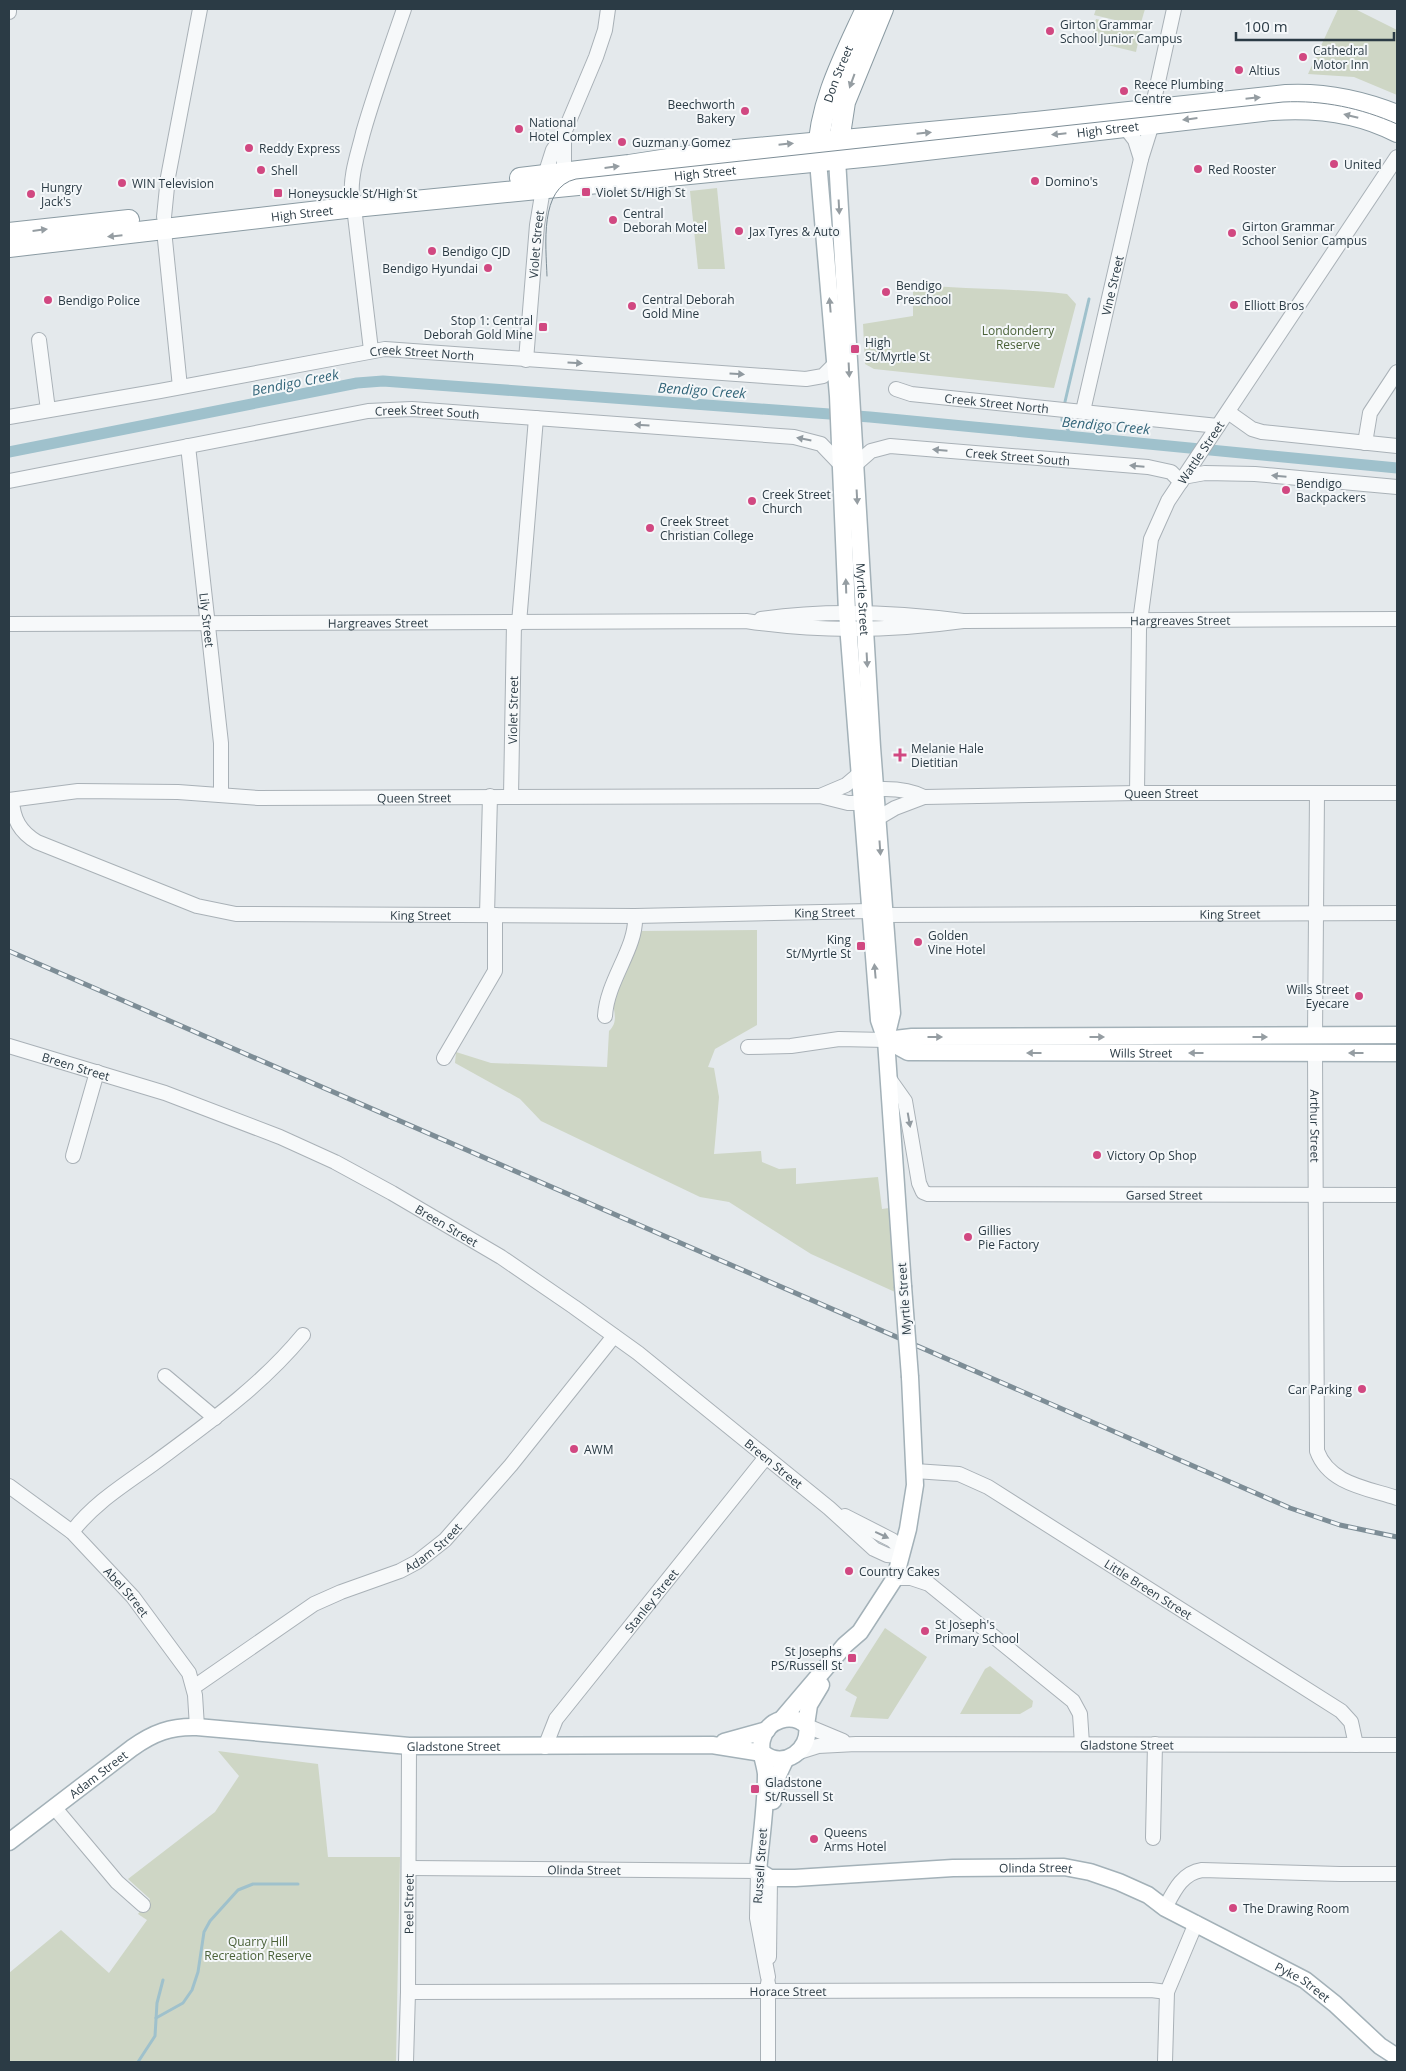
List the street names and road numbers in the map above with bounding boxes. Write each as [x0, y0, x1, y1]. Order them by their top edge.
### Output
street label: Don Street [819, 43, 857, 104]
street label: High Street [1076, 117, 1140, 141]
street label: High Street [673, 161, 737, 184]
street label: High Street [270, 201, 334, 225]
street label: Violet Street [524, 209, 548, 279]
street label: Vine Street [1097, 254, 1127, 317]
street label: Creek Street North [368, 340, 475, 364]
street label: Creek Street North [944, 389, 1050, 417]
street label: Creek Street South [374, 400, 480, 422]
street label: Wattle Street [1173, 417, 1228, 487]
street label: Creek Street South [965, 444, 1071, 469]
street label: Myrtle Street [853, 563, 874, 636]
street label: Lily Street [196, 592, 219, 648]
street label: Hargreaves Street [1130, 611, 1231, 629]
street label: Hargreaves Street [328, 614, 428, 631]
street label: Violet Street [503, 676, 522, 744]
street label: Queen Street [1124, 785, 1198, 802]
street label: Queen Street [377, 789, 451, 806]
street label: King Street [794, 903, 855, 921]
street label: King Street [1199, 905, 1261, 922]
street label: King Street [390, 906, 451, 924]
street label: Wills Street [1110, 1044, 1172, 1061]
street label: Breen Street [40, 1048, 112, 1084]
street label: Arthur Street [1307, 1089, 1324, 1163]
street label: Garsed Street [1126, 1186, 1203, 1203]
street label: Breen Street [412, 1200, 481, 1250]
street label: Myrtle Street [893, 1262, 915, 1336]
street label: Breen Street [741, 1435, 806, 1492]
street label: Adam Street [402, 1519, 465, 1576]
street label: Little Breen Street [1101, 1555, 1196, 1623]
street label: Abel Street [100, 1563, 153, 1620]
street label: Stanley Street [620, 1565, 682, 1636]
street label: Gladstone Street [1080, 1736, 1174, 1753]
street label: Gladstone Street [407, 1737, 501, 1755]
street label: Adam Street [65, 1746, 131, 1802]
street label: Russell Street [749, 1828, 771, 1904]
street label: Olinda Street [999, 1858, 1074, 1877]
street label: Olinda Street [547, 1861, 621, 1878]
street label: Peel Street [400, 1874, 417, 1934]
street label: Pyke Street [1272, 1958, 1334, 2006]
street label: Horace Street [750, 1982, 826, 2000]

